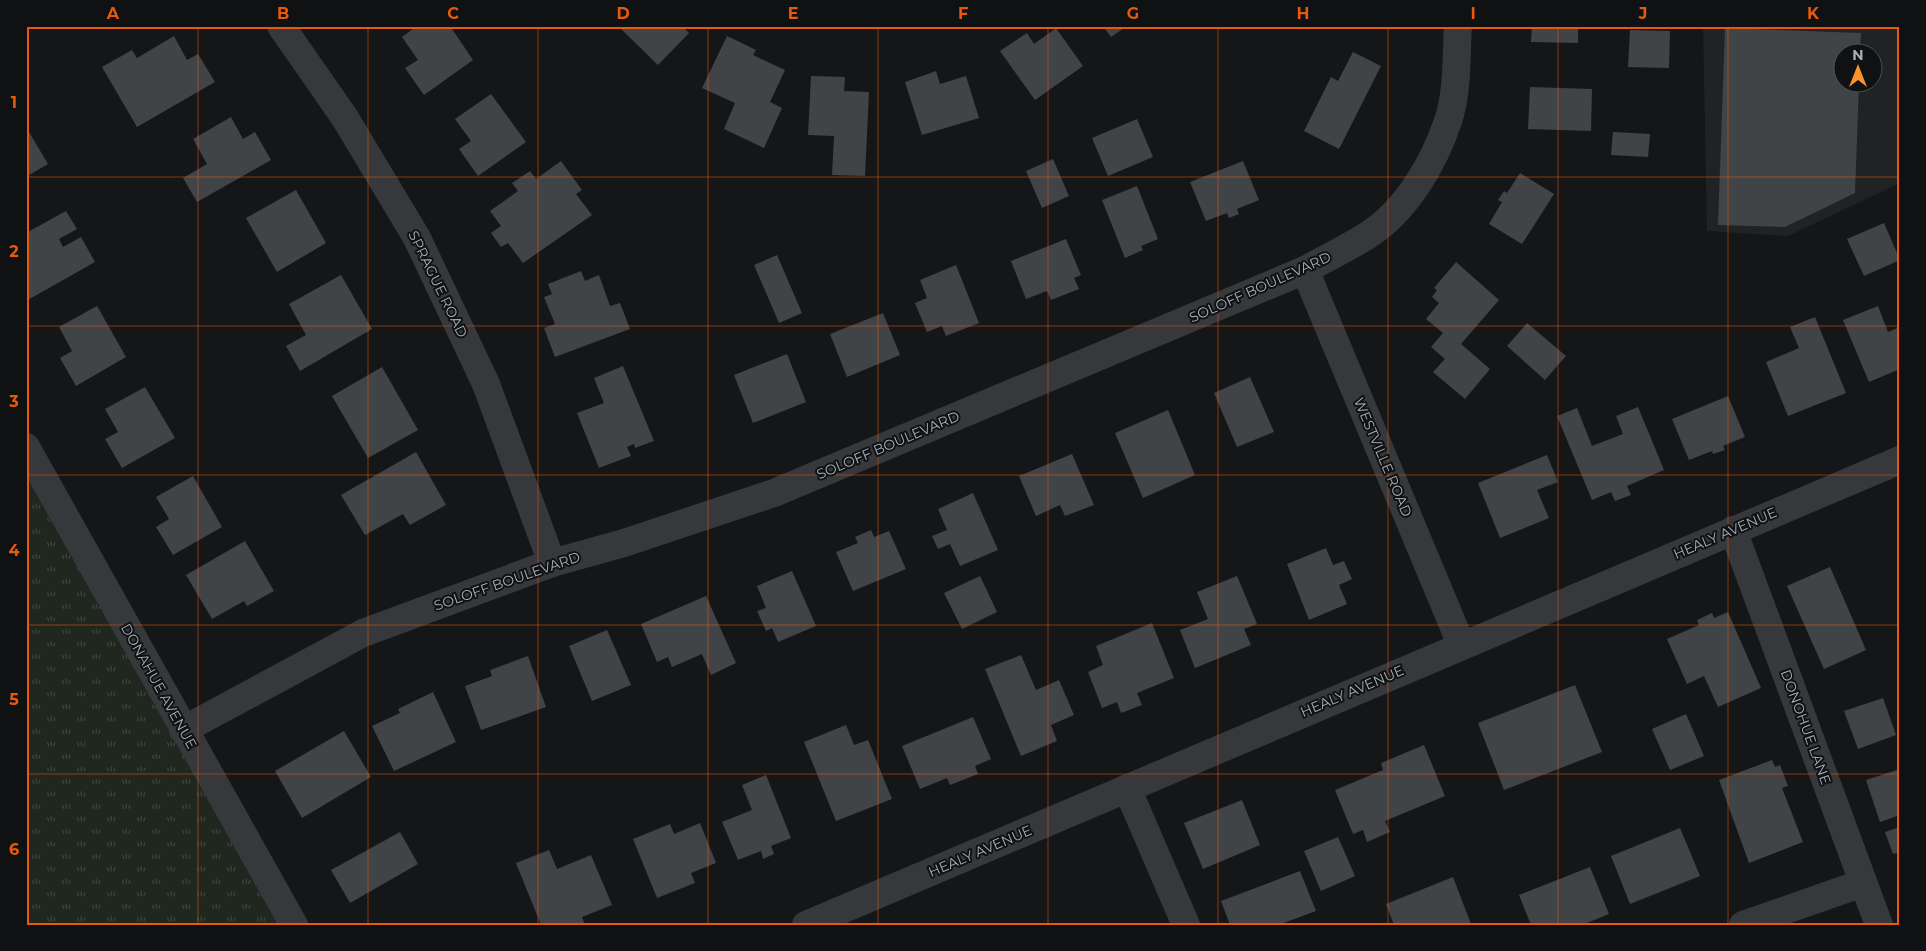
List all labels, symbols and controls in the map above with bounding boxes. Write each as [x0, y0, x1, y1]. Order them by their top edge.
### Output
text: A [106, 4, 120, 23]
text: B [277, 4, 289, 23]
text: C [447, 4, 459, 23]
text: D [616, 4, 630, 23]
text: E [788, 4, 798, 23]
text: F [958, 4, 968, 23]
text: G [1127, 4, 1139, 23]
text: H [1297, 4, 1309, 23]
text: I [1470, 4, 1476, 23]
text: J [1638, 4, 1647, 23]
text: K [1807, 4, 1820, 23]
north arrow [1834, 42, 1884, 92]
text: N [1852, 46, 1864, 64]
text: 1 [11, 93, 17, 112]
street label: SPRAGUE ROAD [404, 228, 472, 340]
text: 2 [9, 242, 19, 261]
street label: SOLOFF BOULEVARD [1186, 248, 1334, 326]
text: 3 [8, 392, 19, 411]
street label: WESTVILLE ROAD [1350, 395, 1416, 519]
street label: SOLOFF BOULEVARD [814, 407, 962, 483]
street label: HEALY AVENUE [1670, 503, 1780, 563]
text: 4 [8, 541, 20, 560]
street label: SOLOFF BOULEVARD [432, 548, 582, 614]
street label: DONAHUE AVENUE [117, 620, 201, 752]
street label: HEALY AVENUE [1297, 661, 1407, 721]
street label: DONOHUE LANE [1777, 667, 1835, 787]
text: 5 [9, 690, 19, 709]
street label: HEALY AVENUE [925, 821, 1035, 881]
text: 6 [9, 840, 19, 859]

